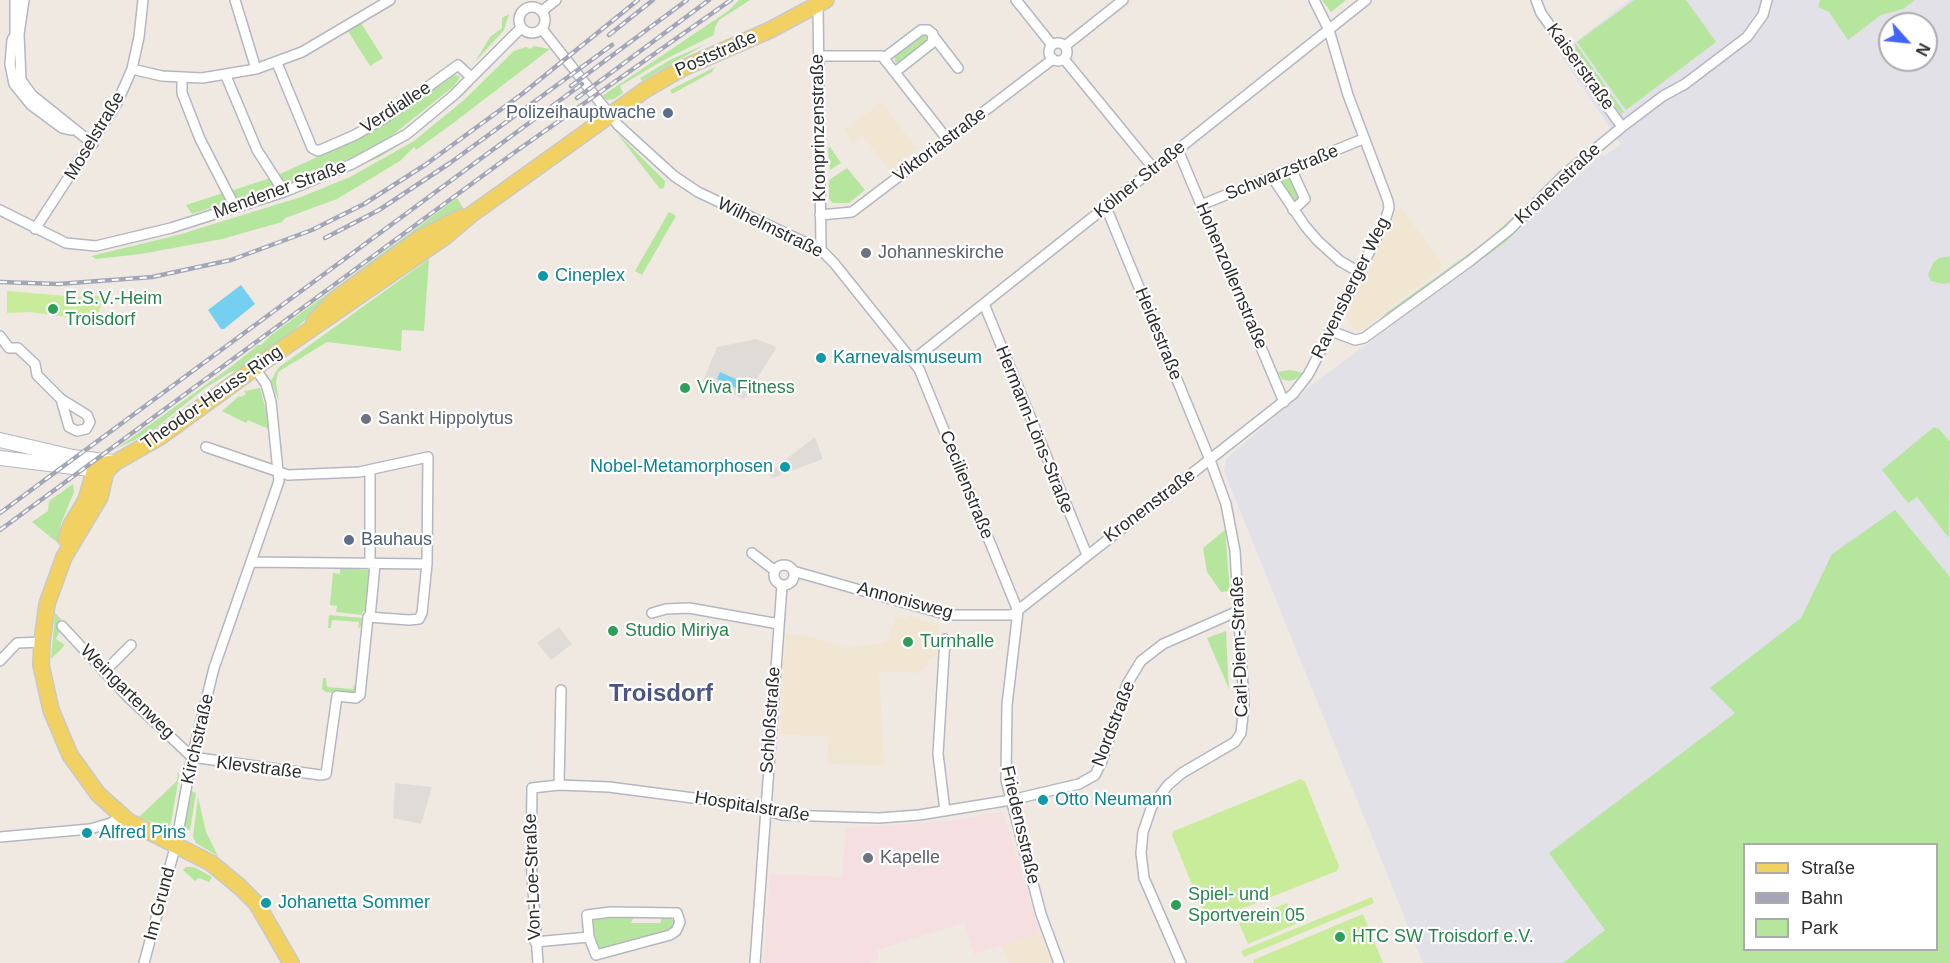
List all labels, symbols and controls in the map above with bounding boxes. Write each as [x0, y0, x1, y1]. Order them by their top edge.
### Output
north arrow [1878, 12, 1938, 72]
street label: Kaiserstraße [1541, 19, 1619, 115]
street label: Poststraße [672, 26, 760, 82]
text: N [1913, 40, 1933, 59]
street label: Kronprinzenstraße [807, 54, 831, 202]
street label: Verdiallee [357, 77, 435, 139]
street label: Moselstraße [60, 88, 130, 184]
place label: Polizeihauptwache [506, 102, 656, 124]
street label: Viktoriastraße [889, 103, 991, 187]
marker: Polizeihauptwache [661, 106, 675, 120]
street label: Kölner Straße [1090, 137, 1190, 223]
street label: Kronenstraße [1511, 139, 1605, 229]
street label: Schwarzstraße [1222, 141, 1342, 205]
street label: Mendener Straße [210, 156, 350, 224]
street label: Wilhelmstraße [714, 193, 826, 263]
street label: Hohenzollernstraße [1190, 199, 1272, 353]
street label: Ravensberger Weg [1307, 214, 1395, 362]
place label: Johanneskirche [878, 242, 1004, 264]
marker: Johanneskirche [859, 246, 873, 260]
place label: Cineplex [555, 265, 625, 287]
marker: Cineplex [536, 269, 550, 283]
street label: Heidestraße [1130, 285, 1186, 383]
place label: E.S.V.-Heim Troisdorf [65, 288, 162, 330]
marker: E.S.V.-Heim Troisdorf [46, 302, 60, 316]
street label: Theodor-Heuss-Ring [137, 341, 287, 455]
street label: Hermann-Löns-Straße [990, 343, 1078, 517]
place label: Karnevalsmuseum [833, 347, 982, 369]
marker: Karnevalsmuseum [814, 351, 828, 365]
place label: Viva Fitness [697, 377, 795, 399]
marker: Viva Fitness [678, 381, 692, 395]
place label: Sankt Hippolytus [378, 408, 513, 430]
marker: Sankt Hippolytus [359, 412, 373, 426]
street label: Cecilienstraße [934, 428, 998, 542]
place label: Nobel-Metamorphosen [590, 456, 773, 478]
marker: Nobel-Metamorphosen [778, 460, 792, 474]
street label: Kronenstraße [1100, 465, 1200, 547]
place label: Bauhaus [361, 529, 432, 551]
marker: Bauhaus [342, 533, 356, 547]
street label: Carl-Diem-Straße [1227, 576, 1253, 718]
street label: Annonisweg [855, 578, 955, 624]
place label: Studio Miriya [625, 620, 729, 642]
marker: Studio Miriya [606, 624, 620, 638]
place label: Turnhalle [920, 631, 994, 653]
marker: Turnhalle [901, 635, 915, 649]
street label: Weingartenweg [75, 640, 179, 744]
street label: Schloßstraße [756, 666, 786, 774]
street label: Nordstraße [1088, 678, 1140, 770]
district label: Troisdorf [609, 680, 713, 708]
street label: Kirchstraße [177, 692, 219, 786]
street label: Klevstraße [215, 752, 303, 784]
street label: Friedensstraße [996, 764, 1044, 886]
street label: Hospitalstraße [693, 787, 811, 827]
place label: Otto Neumann [1055, 789, 1172, 811]
marker: Otto Neumann [1036, 793, 1050, 807]
street label: Von-Loe-Straße [520, 813, 546, 941]
place label: Alfred Pins [99, 822, 186, 844]
marker: Alfred Pins [80, 826, 94, 840]
legend [1743, 843, 1938, 951]
place label: Kapelle [880, 847, 940, 869]
marker: Kapelle [861, 851, 875, 865]
text: Straße [1801, 858, 1855, 878]
street label: Im Grund [140, 865, 180, 943]
place label: Spiel- und Sportverein 05 [1188, 884, 1305, 926]
text: Bahn [1801, 888, 1843, 908]
place label: Johanetta Sommer [278, 892, 430, 914]
marker: Johanetta Sommer [259, 896, 273, 910]
marker: Spiel- und Sportverein 05 [1169, 898, 1183, 912]
text: Park [1801, 918, 1838, 938]
place label: HTC SW Troisdorf e.V. [1352, 926, 1534, 948]
marker: HTC SW Troisdorf e.V. [1333, 930, 1347, 944]

